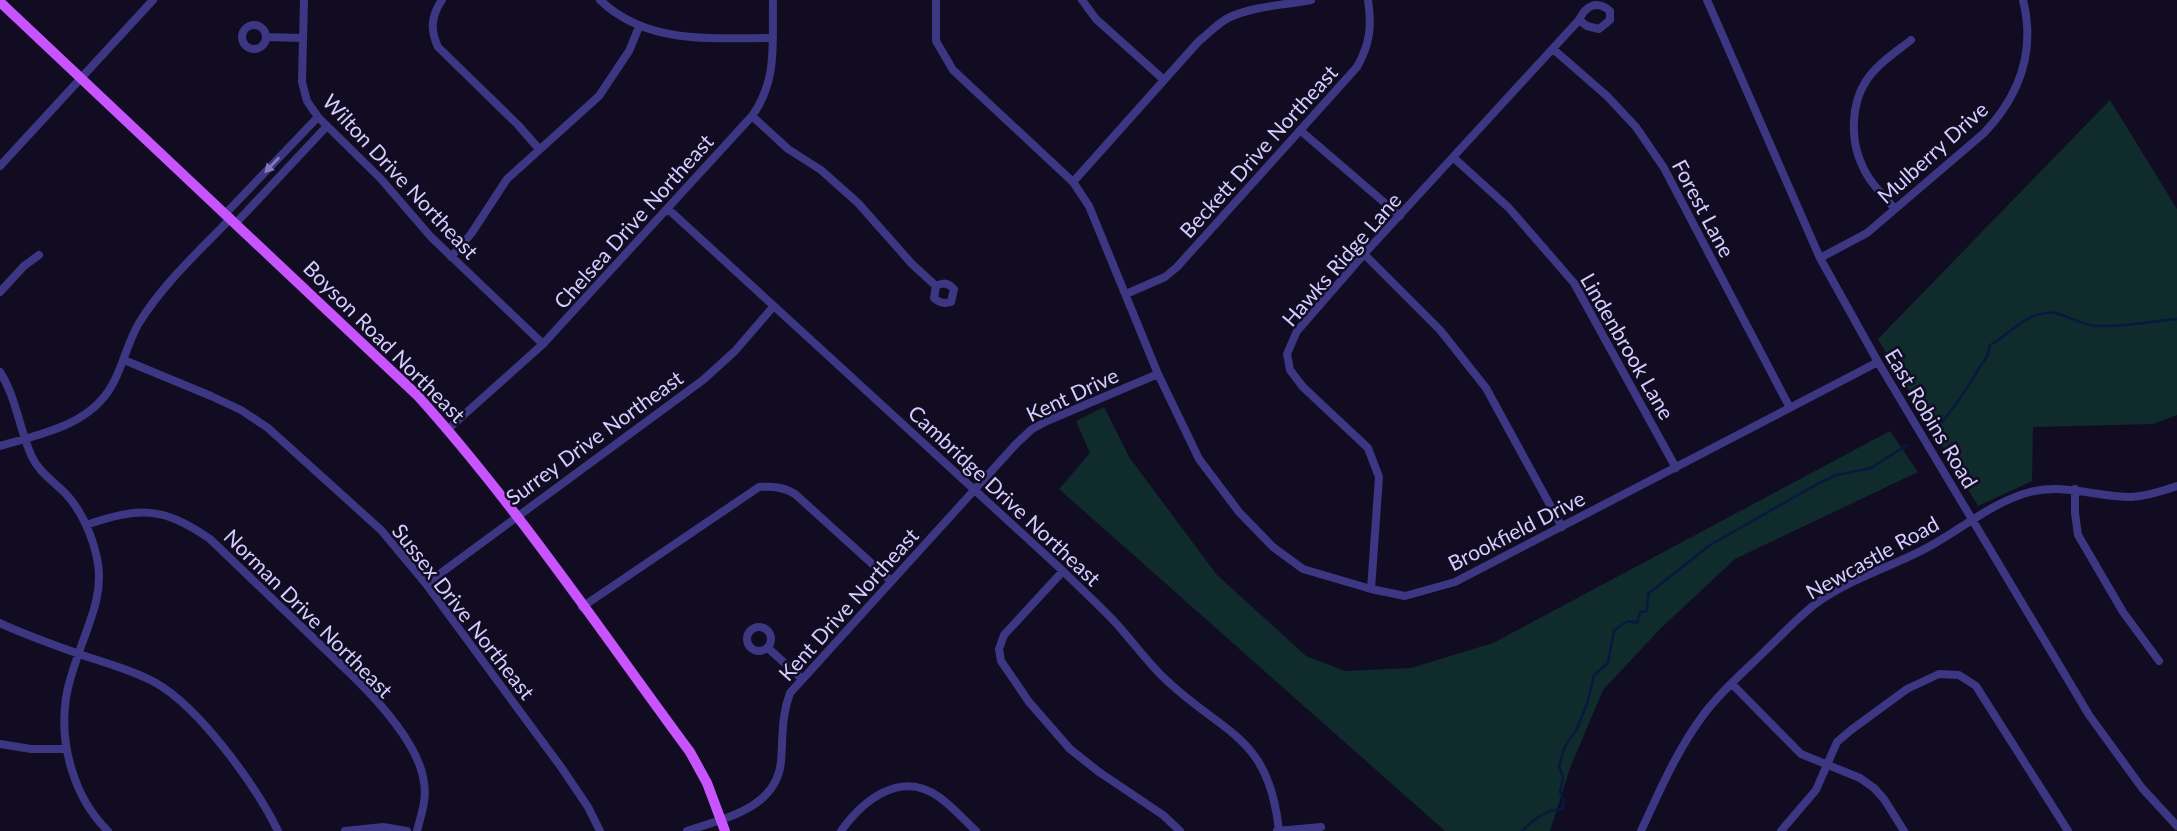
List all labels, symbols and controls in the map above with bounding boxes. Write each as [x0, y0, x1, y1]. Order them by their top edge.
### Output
street label: Beckett Drive Northeast [1174, 59, 1342, 242]
street label: Wilton Drive Northeast [318, 88, 484, 264]
street label: Mulberry Drive [1872, 96, 1992, 208]
street label: Chelsea Drive Northeast [548, 128, 718, 313]
street label: Forest Lane [1668, 155, 1740, 261]
one-way arrow [264, 156, 280, 173]
street label: Hawks Ridge Lane [1276, 187, 1406, 331]
street label: Boyson Road Northeast [299, 255, 471, 427]
street label: Lindenbrook Lane [1576, 268, 1680, 424]
street label: East Robins Road [1880, 344, 1984, 492]
street label: Kent Drive [1022, 362, 1122, 426]
street label: Surrey Drive Northeast [501, 364, 688, 510]
street label: Cambridge Drive Northeast [904, 400, 1106, 591]
street label: Brookfield Drive [1443, 485, 1589, 575]
street label: Newcastle Road [1801, 510, 1943, 604]
street label: Sussex Drive Northeast [388, 518, 541, 704]
street label: Kent Drive Northeast [773, 522, 923, 685]
street label: Norman Drive Northeast [219, 523, 399, 703]

